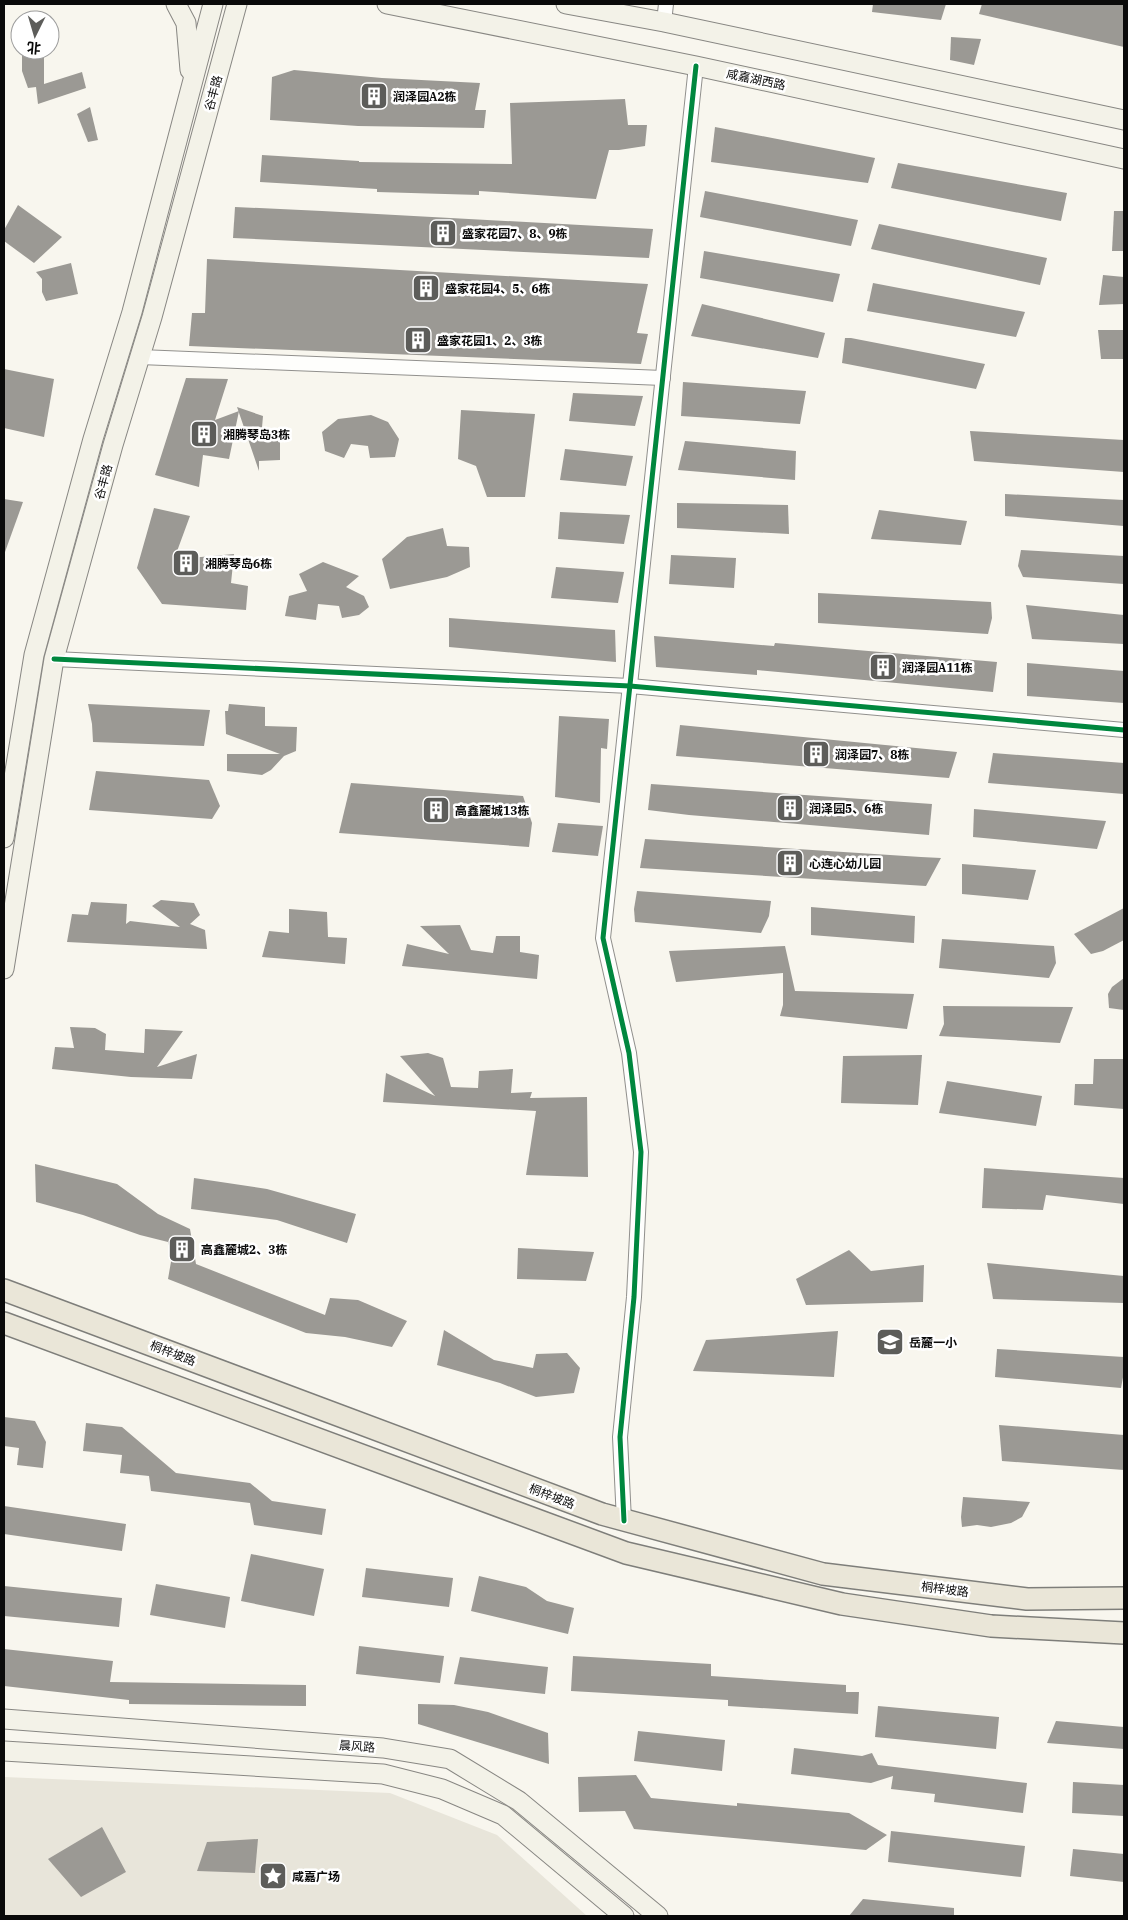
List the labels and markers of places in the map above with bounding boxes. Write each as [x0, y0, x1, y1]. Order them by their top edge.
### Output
building icon: 润泽园A2栋 [359, 81, 389, 111]
place label: 润泽园A2栋 [393, 89, 457, 104]
building icon: 盛家花园7、8、9栋 [428, 218, 458, 248]
place label: 盛家花园7、8、9栋 [462, 226, 568, 241]
building icon: 盛家花园4、5、6栋 [411, 273, 441, 303]
place label: 盛家花园4、5、6栋 [445, 281, 551, 296]
building icon: 盛家花园1、2、3栋 [403, 325, 433, 355]
place label: 盛家花园1、2、3栋 [437, 333, 543, 348]
building icon: 湘腾琴岛3栋 [189, 419, 219, 449]
place label: 湘腾琴岛3栋 [223, 427, 290, 442]
building icon: 湘腾琴岛6栋 [171, 548, 201, 578]
place label: 湘腾琴岛6栋 [205, 556, 272, 571]
building icon: 润泽园A11栋 [868, 652, 898, 682]
place label: 润泽园A11栋 [902, 660, 973, 675]
building icon: 润泽园7、8栋 [801, 739, 831, 769]
place label: 润泽园7、8栋 [835, 747, 909, 762]
building icon: 润泽园5、6栋 [775, 793, 805, 823]
building icon: 高鑫麓城13栋 [421, 795, 451, 825]
place label: 润泽园5、6栋 [809, 801, 883, 816]
place label: 高鑫麓城13栋 [455, 803, 529, 818]
building icon: 心连心幼儿园 [775, 848, 805, 878]
place label: 心连心幼儿园 [809, 856, 881, 871]
building icon: 高鑫麓城2、3栋 [167, 1234, 197, 1264]
place label: 高鑫麓城2、3栋 [201, 1242, 287, 1257]
school or university icon: 岳麓一小 [875, 1327, 905, 1357]
place label: 岳麓一小 [909, 1335, 957, 1350]
place icon: 咸嘉广场 [258, 1861, 288, 1891]
place label: 咸嘉广场 [292, 1869, 340, 1884]

